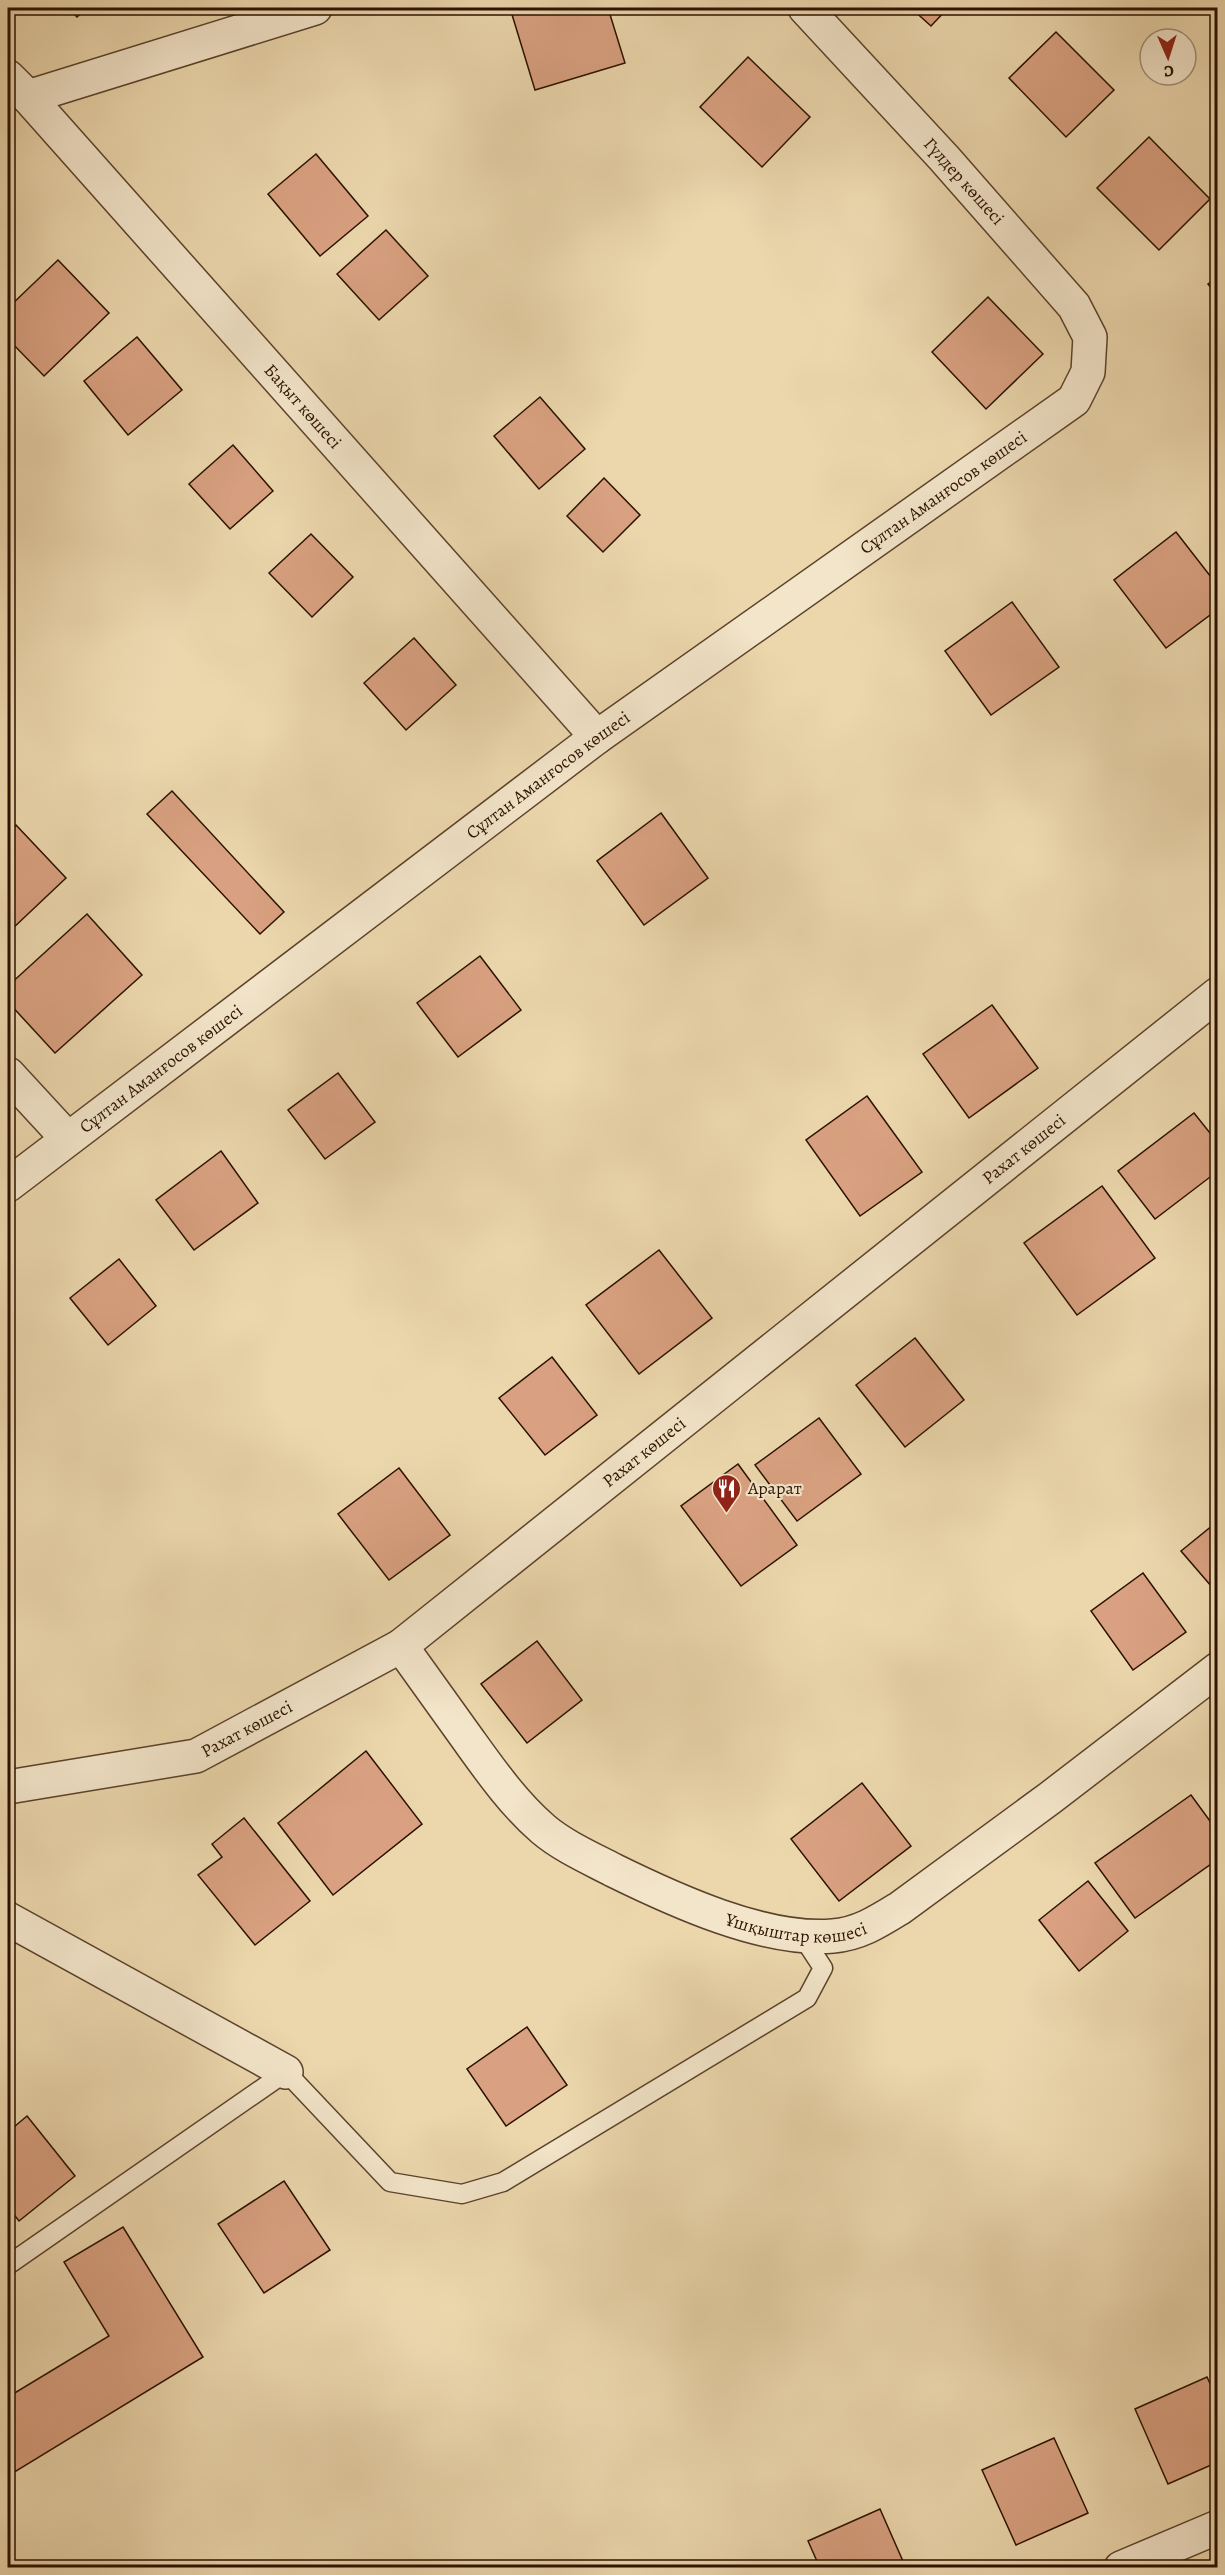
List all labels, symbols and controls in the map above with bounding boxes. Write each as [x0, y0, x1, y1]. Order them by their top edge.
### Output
north arrow [1138, 27, 1198, 87]
text: С [1163, 60, 1174, 82]
street label: Гүлдер көшесі [918, 132, 1010, 230]
street label: Бақыт көшесі [259, 359, 347, 454]
street label: Сұлтан Аманғосов көшесі [855, 425, 1032, 560]
street label: Сұлтан Аманғосов көшесі [461, 705, 635, 844]
street label: Сұлтан Аманғосов көшесі [74, 999, 247, 1139]
street label: Рахат көшесі [977, 1108, 1070, 1190]
street label: Рахат көшесі [597, 1411, 691, 1493]
restaurant icon: Арарат [711, 1472, 743, 1514]
place label: Арарат [747, 1476, 802, 1500]
street label: Рахат көшесі [197, 1695, 296, 1763]
street label: Ұшқыштар көшесі [721, 1907, 871, 1949]

